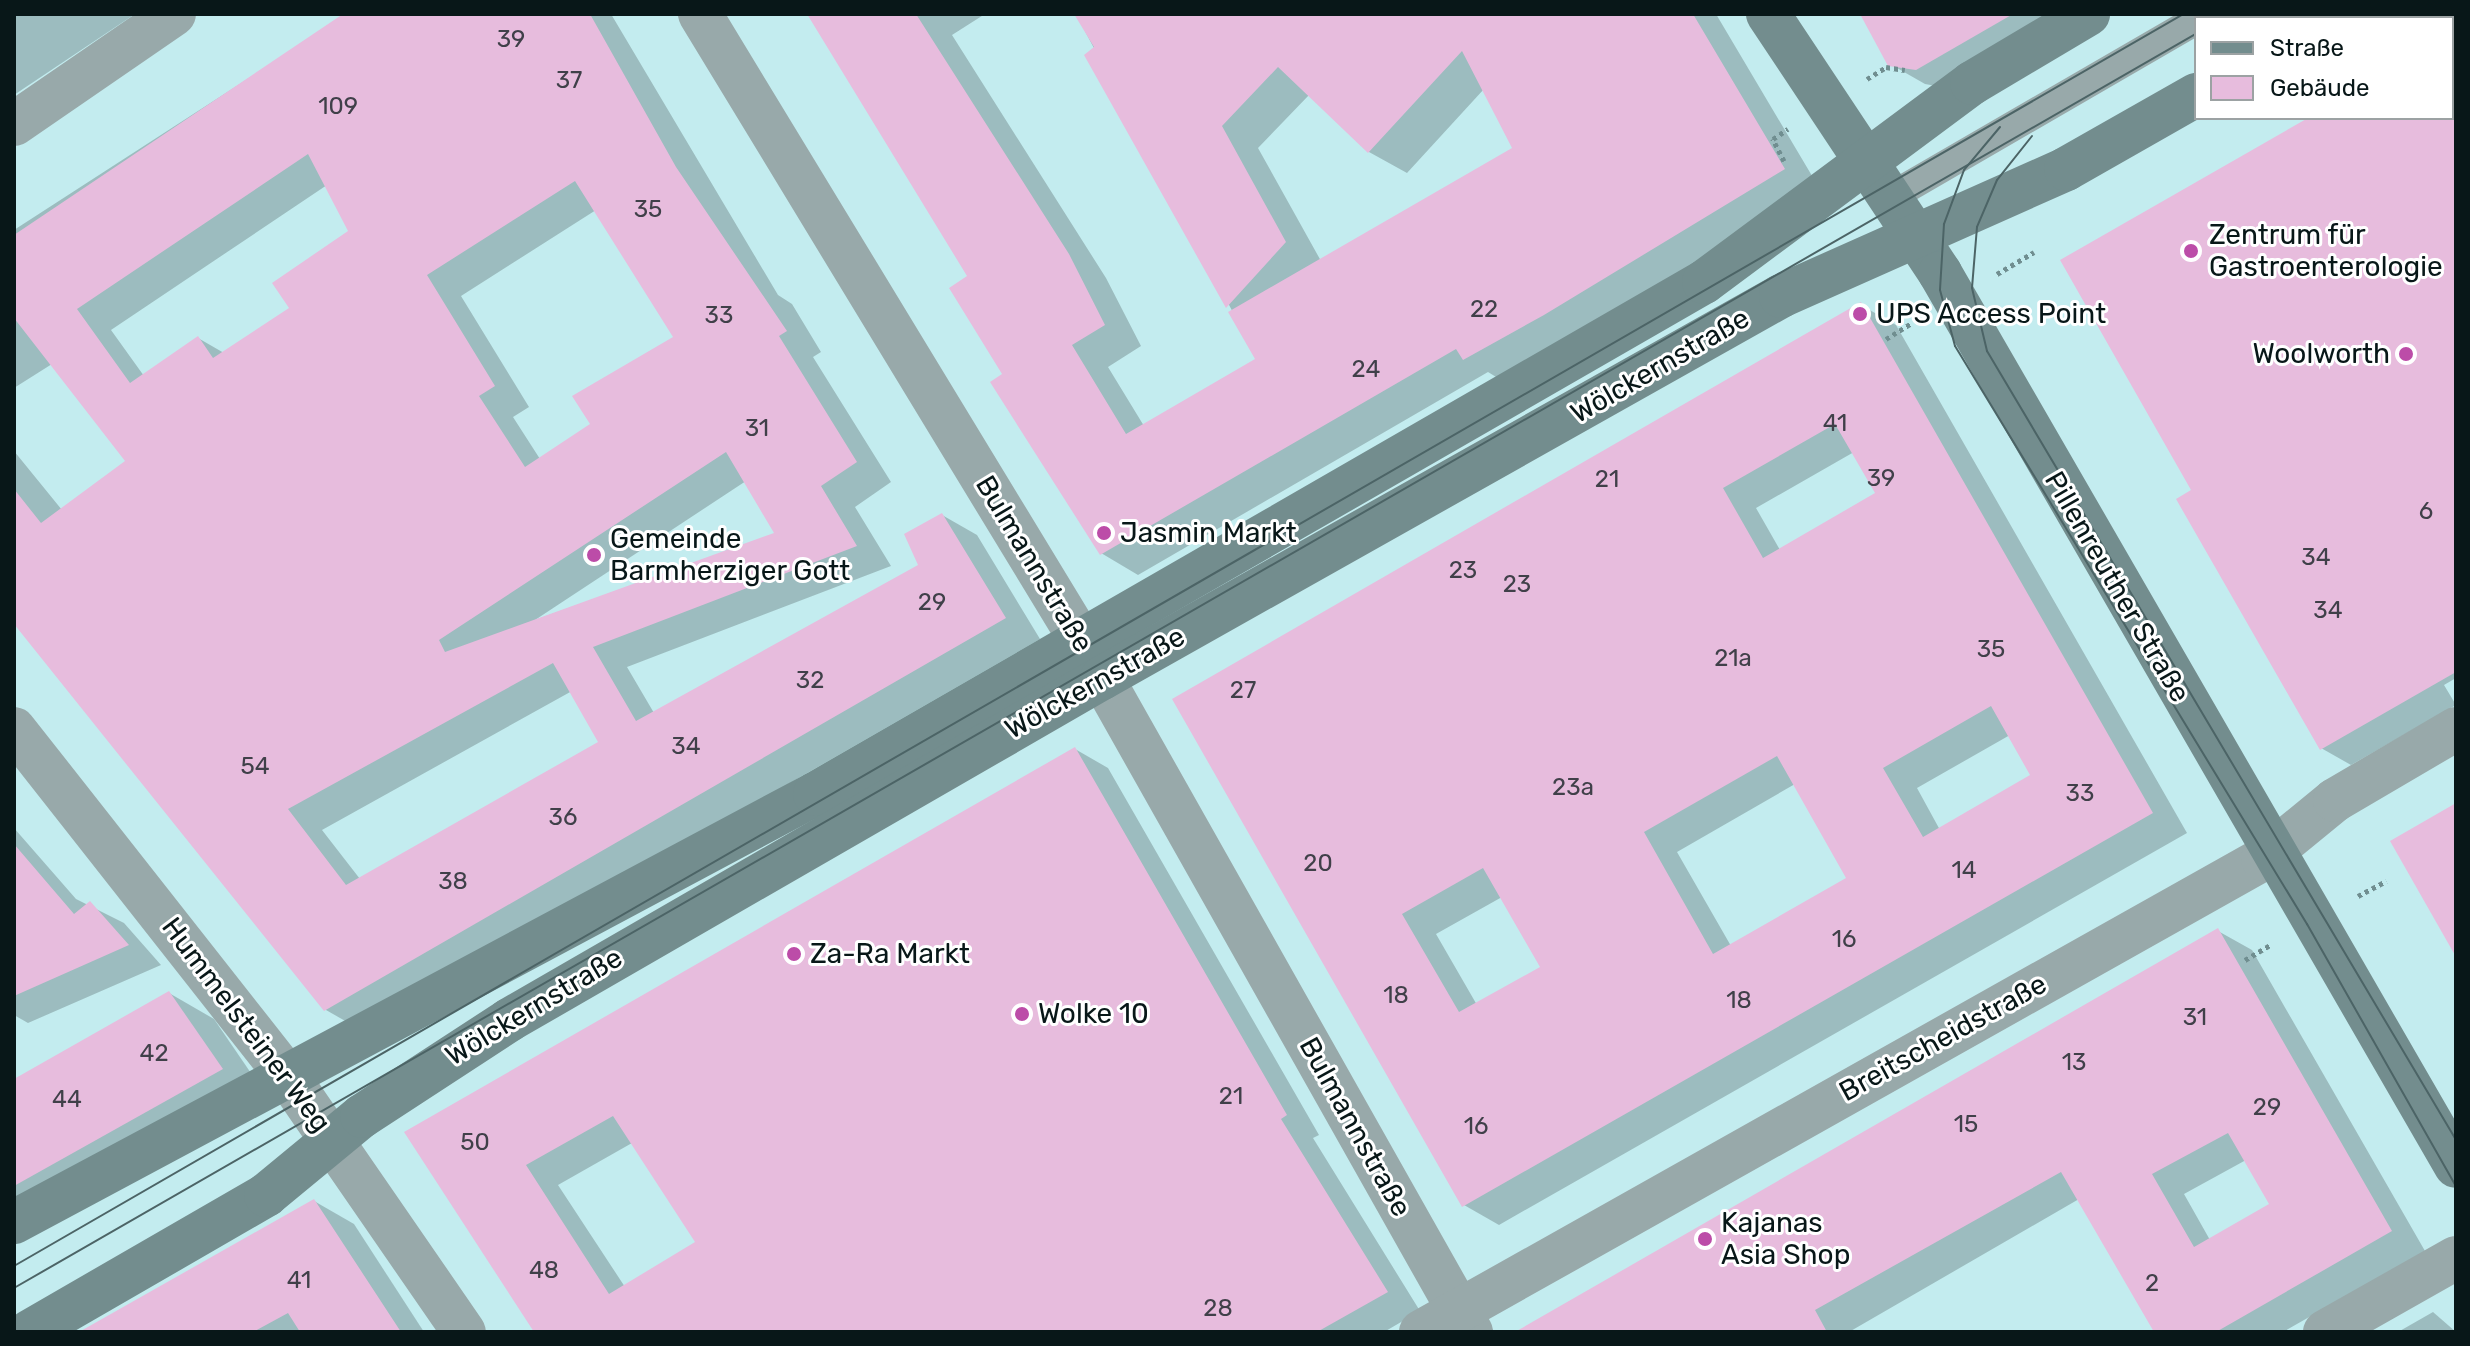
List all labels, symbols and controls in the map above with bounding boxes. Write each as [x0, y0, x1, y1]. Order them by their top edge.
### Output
legend [2194, 16, 2454, 120]
house number: 39 [497, 26, 525, 54]
text: Straße [2270, 34, 2344, 62]
house number: 37 [556, 67, 582, 95]
text: Gebäude [2270, 74, 2369, 102]
house number: 109 [318, 93, 358, 121]
house number: 35 [634, 196, 662, 224]
place label: Zentrum für Gastroenterologie [2209, 218, 2443, 284]
marker: Zentrum für Gastroenterologie [2180, 240, 2202, 262]
house number: 22 [1470, 296, 1498, 324]
place label: UPS Access Point [1876, 297, 2107, 331]
street label: Wölckernstraße [1565, 301, 1755, 431]
house number: 33 [705, 302, 733, 330]
marker: UPS Access Point [1851, 305, 1869, 323]
place label: Woolworth [2252, 337, 2390, 371]
marker: Woolworth [2397, 345, 2415, 363]
house number: 24 [1352, 356, 1380, 384]
house number: 41 [1823, 410, 1847, 438]
house number: 31 [745, 415, 769, 443]
house number: 39 [1867, 465, 1895, 493]
street label: Pillenreuther Straße [2037, 465, 2197, 709]
house number: 21 [1595, 466, 1619, 494]
street label: Bulmannstraße [968, 470, 1100, 658]
house number: 6 [2419, 498, 2433, 526]
place label: Jasmin Markt [1120, 516, 1297, 550]
place label: Gemeinde Barmherziger Gott [610, 522, 851, 588]
marker: Jasmin Markt [1095, 524, 1113, 542]
house number: 34 [2301, 544, 2331, 572]
marker: Gemeinde Barmherziger Gott [585, 546, 603, 564]
house number: 23 [1449, 557, 1477, 585]
house number: 23 [1503, 571, 1531, 599]
house number: 29 [918, 589, 946, 617]
house number: 34 [2313, 597, 2343, 625]
street label: Wölckernstraße [999, 620, 1191, 746]
house number: 35 [1977, 636, 2005, 664]
house number: 21a [1714, 645, 1752, 673]
house number: 32 [796, 667, 824, 695]
house number: 27 [1230, 677, 1256, 705]
house number: 34 [671, 733, 701, 761]
house number: 54 [240, 753, 270, 781]
house number: 23a [1552, 774, 1594, 802]
house number: 33 [2066, 780, 2094, 808]
house number: 36 [549, 804, 577, 832]
house number: 20 [1303, 850, 1333, 878]
house number: 14 [1951, 857, 1977, 885]
house number: 38 [438, 868, 468, 896]
street label: Hummelsteiner Weg [154, 911, 338, 1139]
house number: 16 [1832, 926, 1856, 954]
place label: Za-Ra Markt [810, 937, 970, 971]
street label: Wölckernstraße [439, 941, 629, 1073]
marker: Za-Ra Markt [785, 945, 803, 963]
street label: Breitscheidstraße [1834, 967, 2052, 1109]
house number: 18 [1383, 982, 1409, 1010]
house number: 18 [1726, 987, 1752, 1015]
place label: Wolke 10 [1038, 997, 1149, 1031]
house number: 31 [2183, 1004, 2207, 1032]
marker: Wolke 10 [1013, 1005, 1031, 1023]
street label: Bulmannstraße [1292, 1031, 1418, 1223]
house number: 42 [140, 1040, 168, 1068]
house number: 13 [2062, 1049, 2086, 1077]
house number: 21 [1219, 1083, 1243, 1111]
house number: 44 [52, 1086, 82, 1114]
house number: 29 [2253, 1094, 2281, 1122]
house number: 15 [1954, 1111, 1978, 1139]
house number: 16 [1464, 1113, 1488, 1141]
house number: 50 [460, 1129, 490, 1157]
place label: Kajanas Asia Shop [1721, 1206, 1850, 1272]
marker: Kajanas Asia Shop [1696, 1230, 1714, 1248]
house number: 48 [529, 1257, 559, 1285]
house number: 41 [287, 1267, 311, 1295]
house number: 2 [2145, 1270, 2159, 1298]
house number: 28 [1203, 1295, 1233, 1323]

